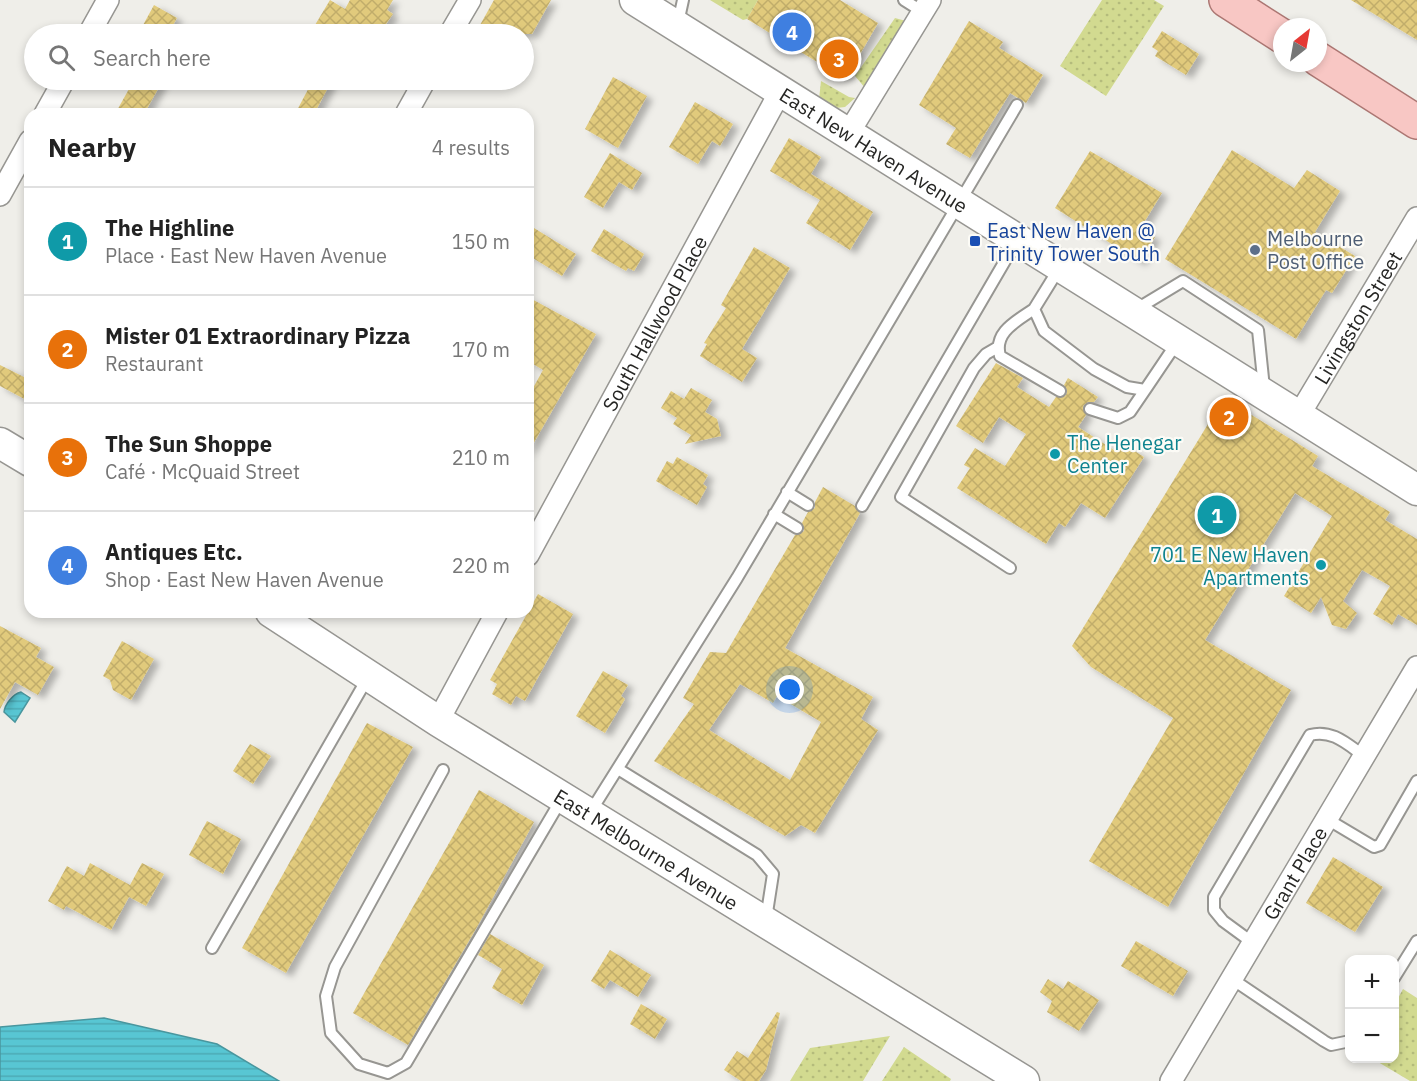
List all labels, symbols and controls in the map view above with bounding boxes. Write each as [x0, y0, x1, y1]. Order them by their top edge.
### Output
pin: 4 [772, 9, 812, 54]
north arrow [1273, 18, 1327, 72]
search box [24, 24, 534, 90]
pin: 3 [820, 36, 858, 82]
icon: search [45, 41, 78, 74]
text: Search here [93, 43, 211, 72]
street label: East New Haven Avenue [775, 81, 973, 219]
text: Nearby [48, 130, 136, 164]
text: 4 results [432, 134, 510, 161]
text: The Highline [105, 213, 234, 242]
place label: East New Haven @ Trinity Tower South [987, 217, 1160, 267]
place label: Melbourne Post Office [1267, 225, 1364, 275]
text: 1 [62, 228, 74, 255]
text: 150 m [452, 228, 510, 255]
street label: South Hallwood Place [595, 231, 713, 416]
marker: East New Haven @ Trinity Tower South [968, 234, 982, 248]
text: Place · East New Haven Avenue [105, 242, 387, 269]
marker: Melbourne Post Office [1248, 243, 1262, 257]
street label: Livingston Street [1307, 246, 1408, 389]
text: Mister 01 Extraordinary Pizza [105, 321, 410, 350]
text: 2 [62, 336, 74, 363]
text: 170 m [452, 336, 510, 363]
text: Restaurant [105, 350, 203, 377]
pin: 2 [1210, 394, 1248, 440]
text: The Sun Shoppe [105, 429, 272, 458]
place label: The Henegar Center [1067, 429, 1181, 479]
text: 3 [62, 444, 74, 471]
text: 210 m [452, 444, 510, 471]
marker: The Henegar Center [1048, 447, 1062, 461]
text: Café · McQuaid Street [105, 458, 300, 485]
pin: 1 [1198, 492, 1236, 538]
text: Antiques Etc. [105, 537, 243, 566]
place label: 701 E New Haven Apartments [1150, 541, 1309, 591]
text: 4 [62, 552, 74, 579]
text: 220 m [452, 552, 510, 579]
marker: 701 E New Haven Apartments [1314, 558, 1328, 572]
text: Shop · East New Haven Avenue [105, 566, 384, 593]
your location [775, 675, 804, 704]
street label: East Melbourne Avenue [549, 782, 744, 916]
street label: Grant Place [1256, 821, 1333, 925]
map controls [1345, 955, 1399, 1063]
button: + [1345, 955, 1399, 1009]
button: − [1345, 1009, 1399, 1063]

